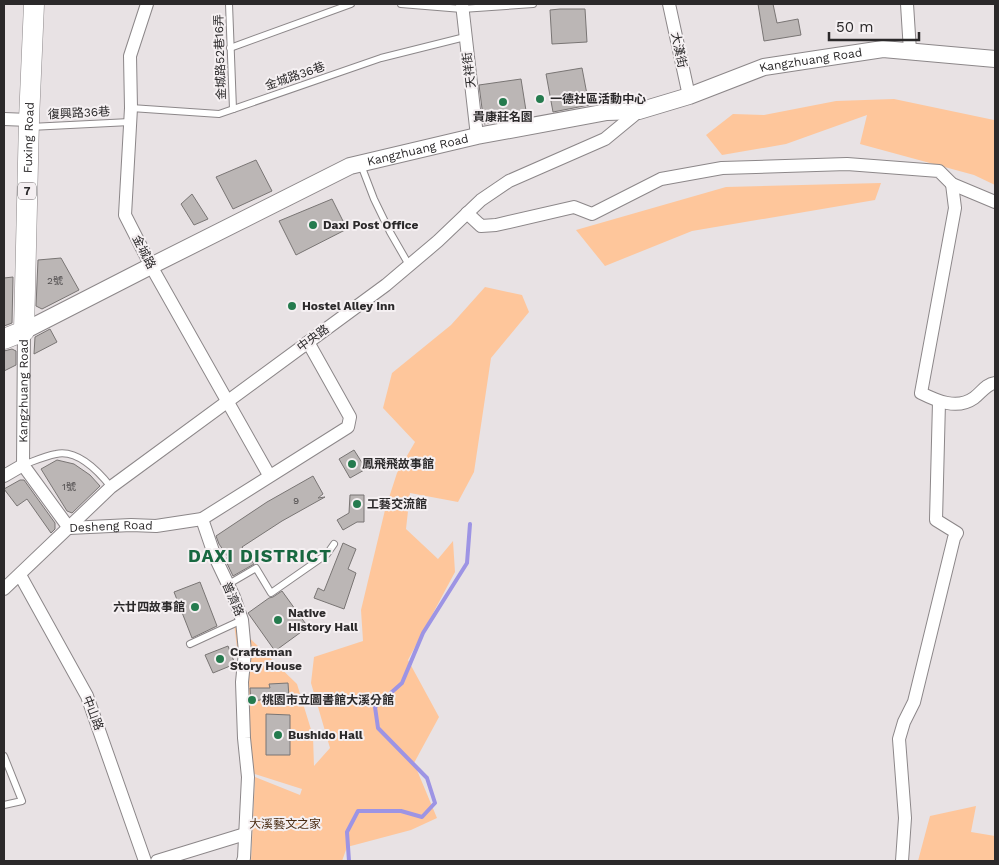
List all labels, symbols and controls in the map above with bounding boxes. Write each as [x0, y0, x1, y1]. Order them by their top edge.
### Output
scale bar [829, 10, 919, 42]
street label: 金城路52巷16弄 [212, 14, 228, 100]
text: 50 m [836, 18, 873, 36]
street label: 大漢街 [668, 31, 690, 69]
street label: Kangzhuang Road [757, 45, 863, 75]
street label: 天祥街 [460, 51, 478, 89]
street label: 金城路36巷 [263, 59, 327, 93]
place label: 一德社區活動中心 [550, 92, 646, 106]
marker: 一德社區活動中心 [534, 93, 546, 105]
marker: 貴康莊名園 [497, 96, 509, 108]
street label: Fuxing Road [21, 102, 37, 173]
street label: 復興路36巷 [48, 104, 110, 122]
place label: 貴康莊名園 [473, 110, 533, 124]
street label: Kangzhuang Road [366, 131, 470, 169]
road number: 7 [18, 182, 36, 200]
place label: Daxi Post Office [323, 218, 419, 232]
marker: Daxi Post Office [307, 219, 319, 231]
street label: 金城路 [130, 233, 158, 271]
house number: 2號 [47, 275, 63, 286]
place label: Hostel Alley Inn [302, 299, 395, 313]
marker: Hostel Alley Inn [286, 300, 298, 312]
street label: 中央路 [294, 322, 332, 354]
street label: Kangzhuang Road [16, 339, 31, 443]
place label: 鳳飛飛故事館 [362, 457, 434, 471]
marker: 鳳飛飛故事館 [346, 458, 358, 470]
house number: 1號 [62, 481, 76, 492]
house number: 9 [293, 495, 299, 506]
place label: 工藝交流館 [367, 497, 427, 511]
marker: 工藝交流館 [351, 498, 363, 510]
street label: Desheng Road [69, 518, 153, 535]
district label: DAXI DISTRICT [188, 545, 332, 566]
street label: 普濟路 [220, 580, 246, 618]
place label: 六廿四故事館 [113, 600, 185, 614]
marker: 六廿四故事館 [189, 601, 201, 613]
place label: Native History Hall [288, 606, 358, 634]
marker: Native History Hall [272, 614, 284, 626]
place label: Craftsman Story House [230, 645, 302, 673]
marker: Craftsman Story House [214, 653, 226, 665]
place label: 桃園市立圖書館大溪分館 [262, 693, 394, 707]
street label: 中山路 [80, 694, 106, 732]
marker: 桃園市立圖書館大溪分館 [246, 694, 258, 706]
place label: Bushido Hall [288, 728, 363, 742]
marker: Bushido Hall [272, 729, 284, 741]
park label: 大溪藝文之家 [249, 817, 321, 831]

